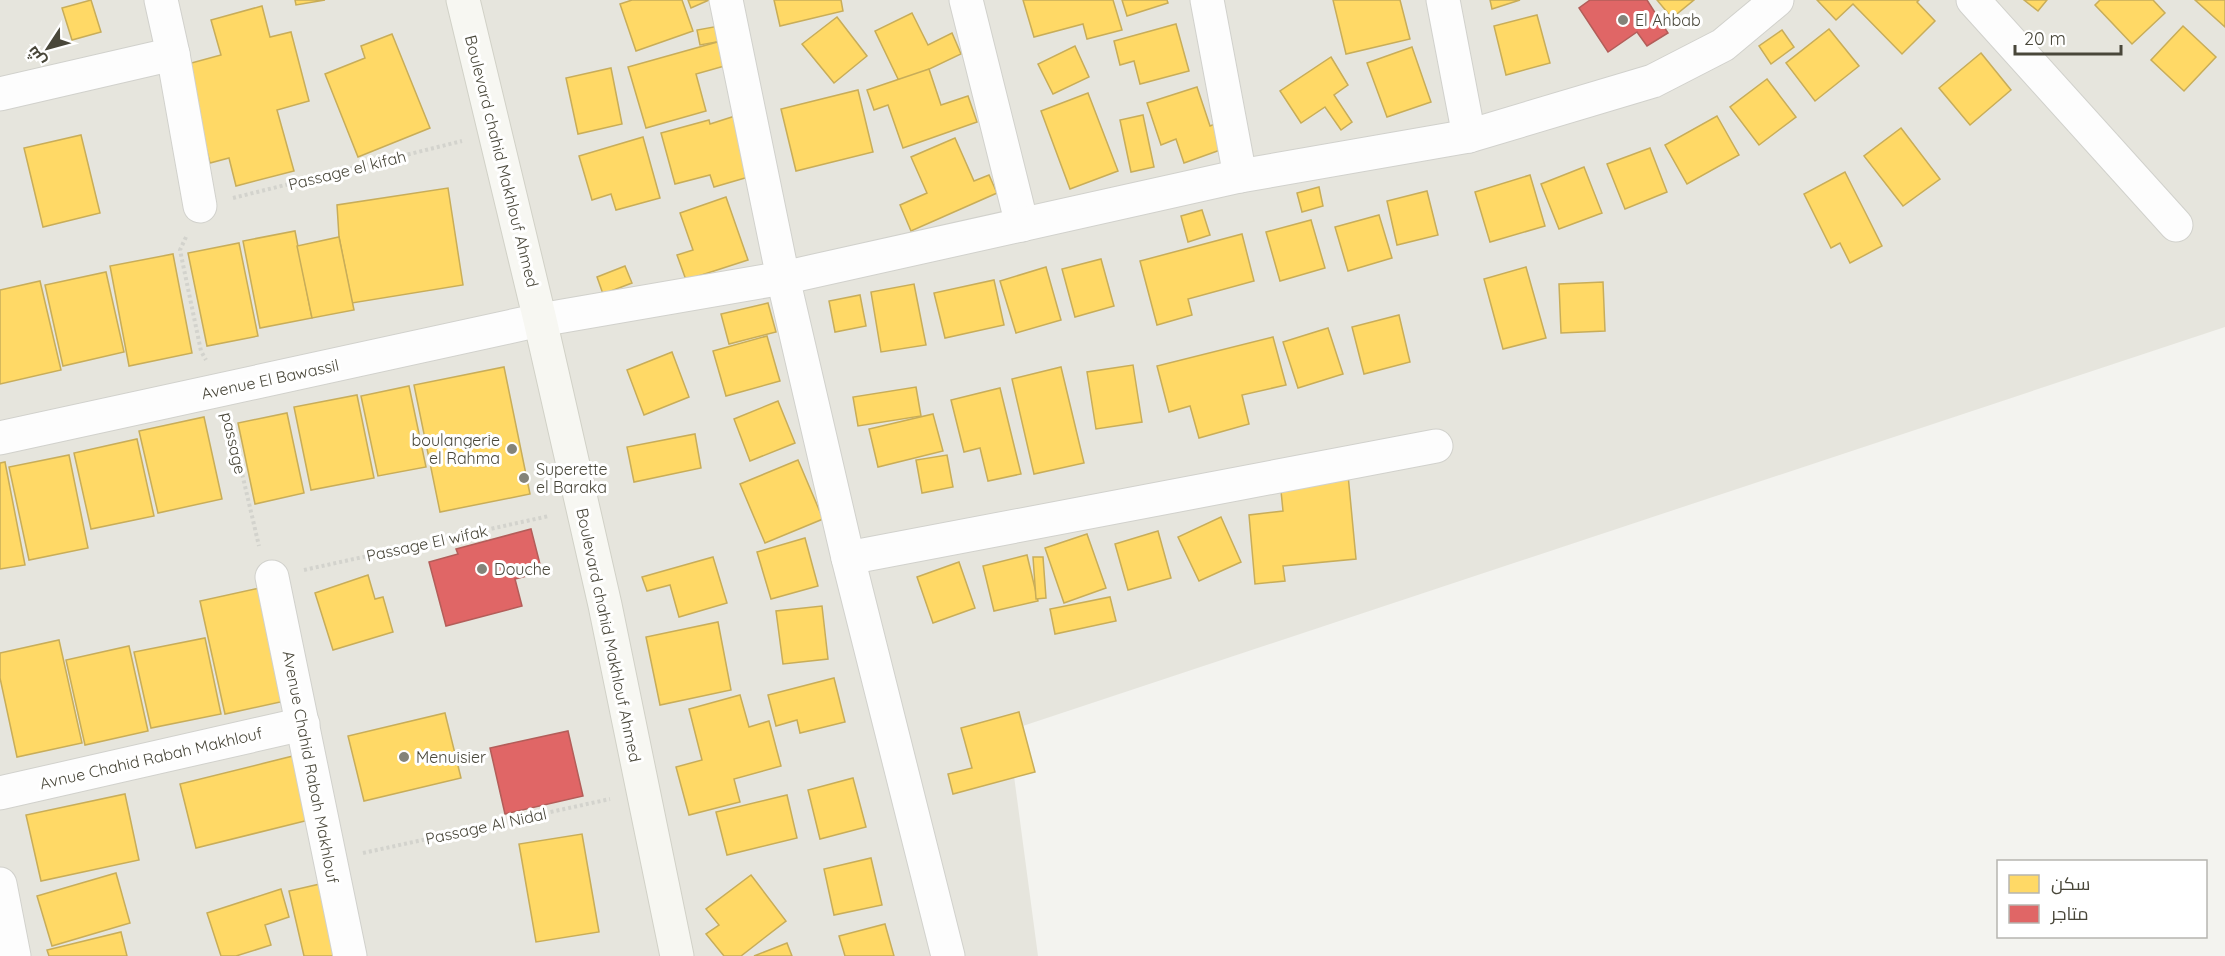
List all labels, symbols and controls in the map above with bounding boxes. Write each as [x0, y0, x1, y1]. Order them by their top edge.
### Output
place label: El Ahbab [1635, 10, 1701, 30]
marker: El Ahbab [1616, 13, 1630, 27]
north arrow [18, 18, 78, 78]
scale bar [2015, 18, 2122, 56]
text: 20 m [2024, 27, 2066, 50]
street label: Boulevard chahid Makhlouf Ahmed [461, 33, 543, 289]
text: ش [22, 43, 50, 71]
street label: Passage el kifah [286, 146, 408, 194]
street label: Avenue El Bawassil [199, 355, 341, 403]
street label: passage [217, 410, 251, 476]
place label: boulangerie el Rahma [412, 430, 500, 468]
marker: boulangerie el Rahma [505, 442, 519, 456]
place label: Superette el Baraka [536, 459, 608, 497]
marker: Superette el Baraka [517, 471, 531, 485]
street label: Boulevard chahid Makhlouf Ahmed [572, 506, 646, 764]
street label: Passage El wifak [364, 520, 490, 566]
place label: Douche [494, 559, 551, 579]
marker: Douche [475, 562, 489, 576]
street label: Avenue Chahid Rabah Makhlouf [279, 649, 343, 885]
street label: Avnue Chahid Rabah Makhlouf [38, 723, 264, 793]
place label: Menuisier [416, 747, 486, 767]
marker: Menuisier [397, 750, 411, 764]
street label: Passage Al Nidal [423, 803, 549, 849]
legend [1997, 860, 2207, 938]
text: سكن [2051, 872, 2090, 895]
text: متاجر [2050, 902, 2089, 925]

